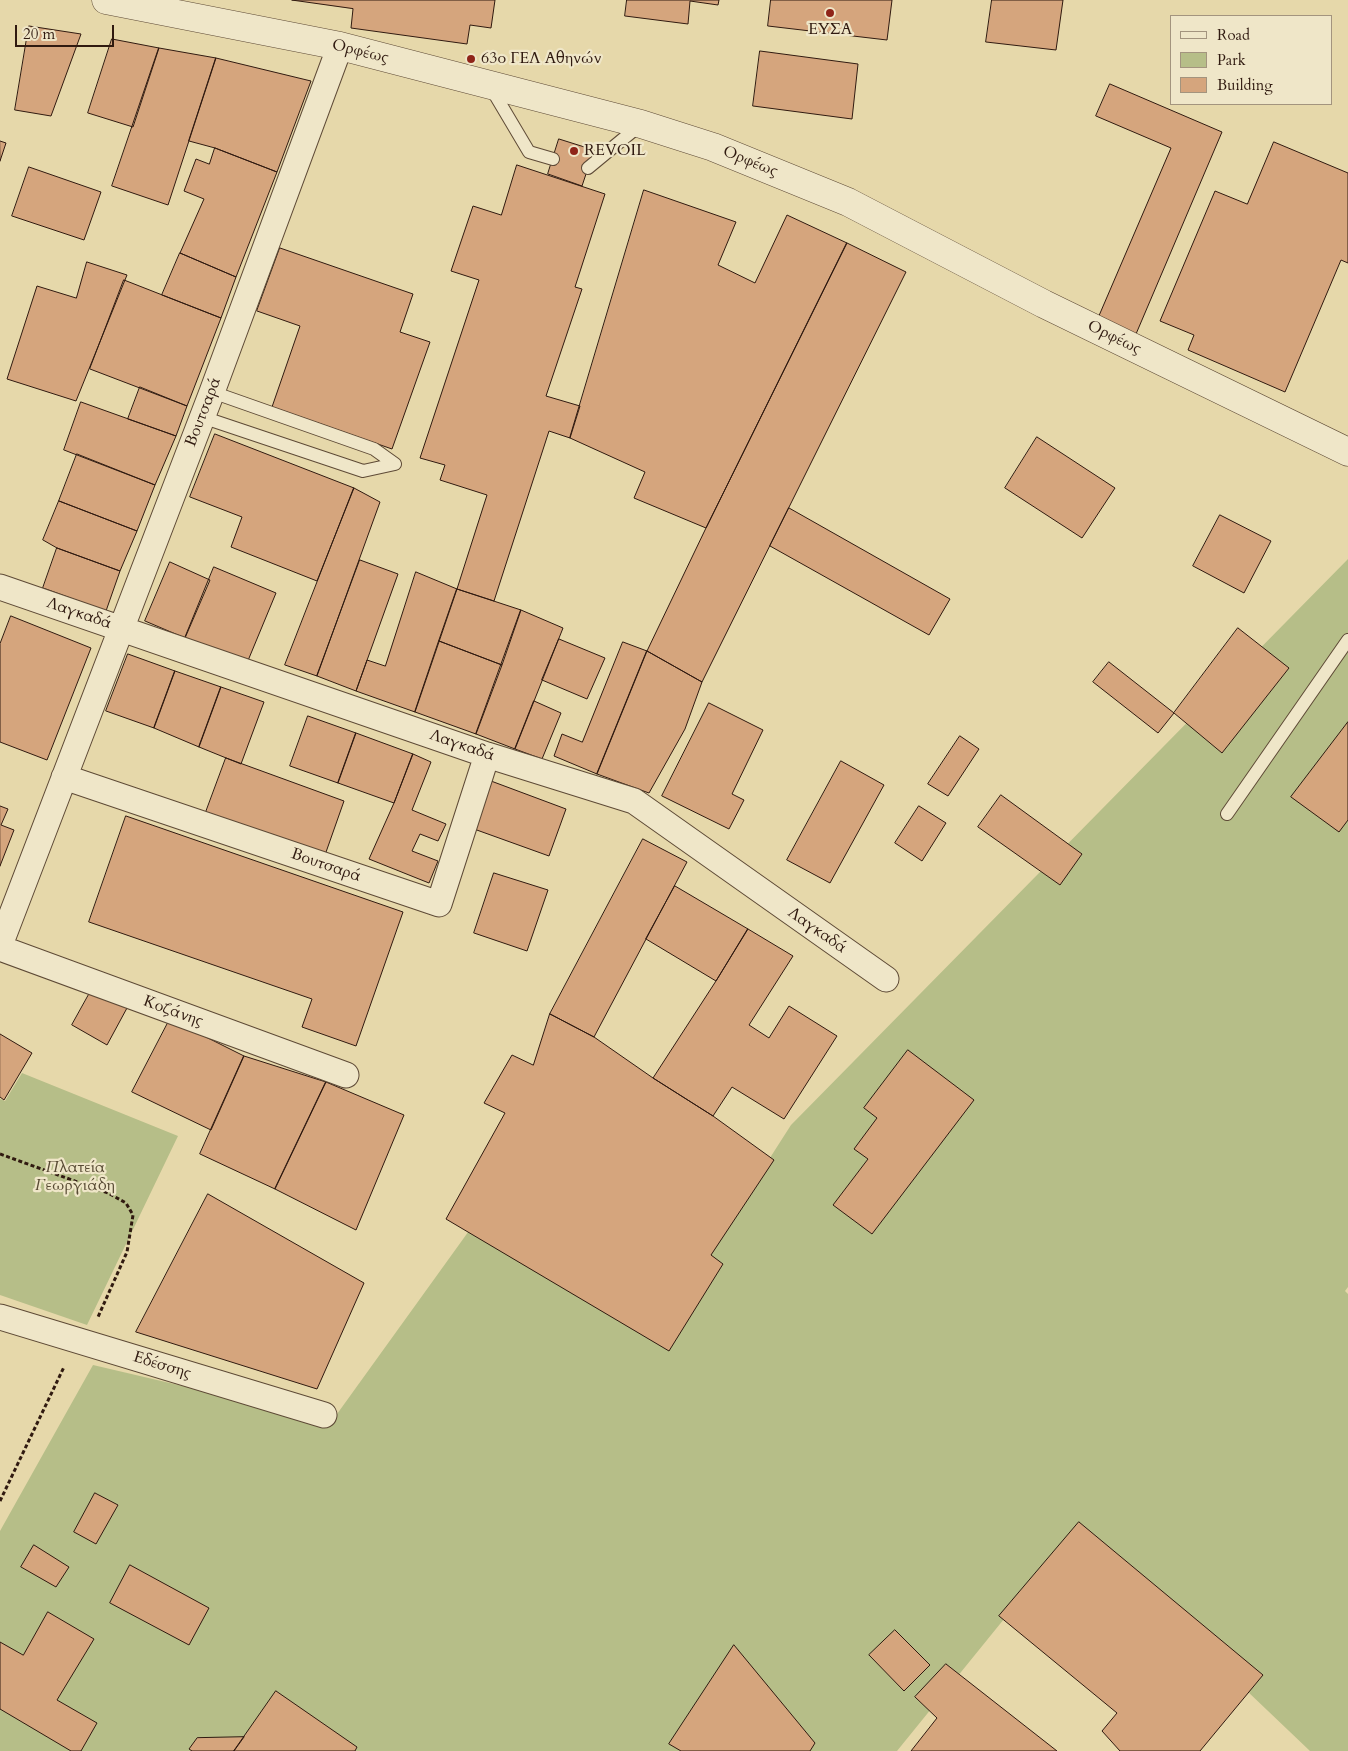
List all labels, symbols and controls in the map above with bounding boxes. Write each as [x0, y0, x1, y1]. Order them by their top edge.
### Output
marker: ΕΥΣΑ [824, 7, 836, 19]
scale bar [18, 15, 116, 47]
legend [1170, 15, 1333, 105]
place label: ΕΥΣΑ [808, 20, 852, 40]
text: 20 m [23, 24, 55, 44]
text: Road [1217, 25, 1250, 45]
street label: Ορφέως [330, 36, 390, 68]
place label: 63ο ΓΕΛ Αθηνών [481, 49, 601, 69]
text: Park [1217, 50, 1246, 70]
marker: 63ο ΓΕΛ Αθηνών [465, 53, 477, 65]
text: Building [1217, 75, 1273, 95]
place label: REVOIL [584, 141, 646, 161]
street label: Ορφέως [720, 142, 780, 182]
marker: REVOIL [568, 145, 580, 157]
street label: Ορφέως [1084, 317, 1144, 359]
street label: Βουτσαρά [182, 374, 226, 450]
street label: Λαγκαδά [44, 594, 114, 634]
street label: Λαγκαδά [427, 726, 497, 766]
street label: Βουτσαρά [288, 845, 364, 887]
street label: Λαγκαδά [784, 904, 850, 958]
street label: Κοζάνης [141, 992, 205, 1032]
park label: Πλατεία Γεωργιάδη [35, 1158, 115, 1196]
street label: Εδέσσης [131, 1348, 193, 1384]

